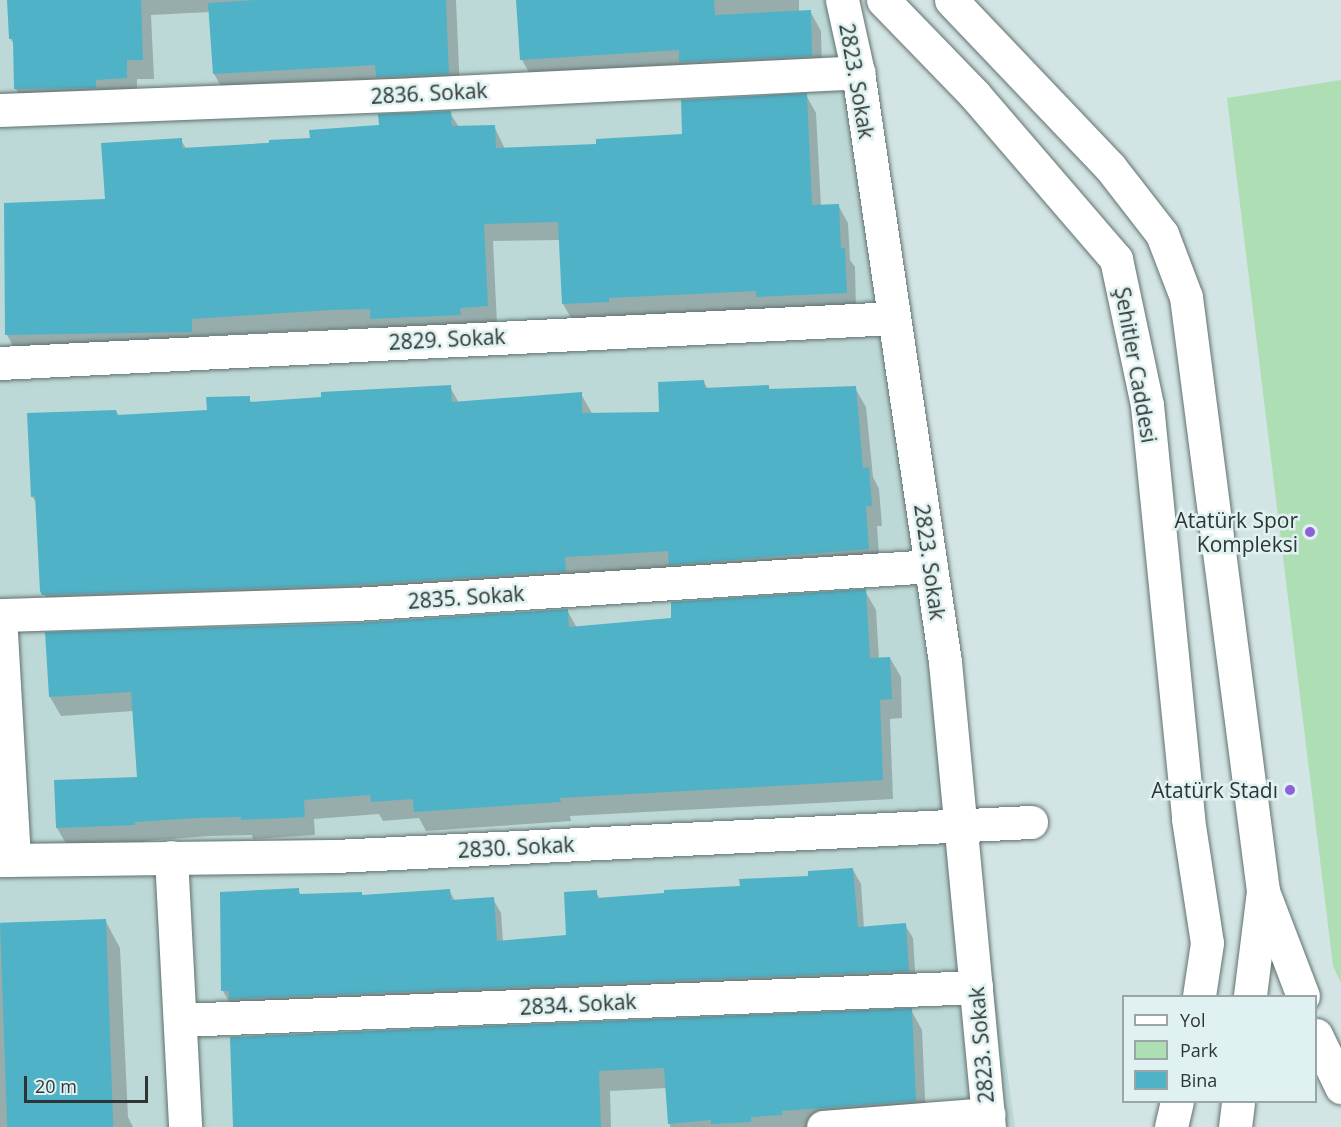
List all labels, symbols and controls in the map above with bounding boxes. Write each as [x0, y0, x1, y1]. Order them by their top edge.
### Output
street label: 2823. Sokak [834, 21, 880, 141]
street label: 2836. Sokak [370, 77, 488, 109]
street label: Şehitler Caddesi [1110, 285, 1162, 445]
street label: 2829. Sokak [388, 323, 506, 355]
street label: 2823. Sokak [909, 502, 951, 622]
place label: Atatürk Spor Kompleksi [1175, 507, 1298, 557]
marker: Atatürk Spor Kompleksi [1303, 525, 1317, 539]
street label: 2835. Sokak [407, 580, 525, 614]
place label: Atatürk Stadı [1151, 777, 1278, 803]
marker: Atatürk Stadı [1283, 783, 1297, 797]
street label: 2830. Sokak [457, 831, 575, 863]
street label: 2823. Sokak [963, 986, 999, 1104]
street label: 2834. Sokak [519, 988, 637, 1020]
legend [1122, 995, 1317, 1103]
text: Yol [1180, 1008, 1205, 1032]
text: Park [1180, 1038, 1218, 1062]
scale bar [27, 1064, 152, 1102]
text: Bina [1180, 1068, 1217, 1092]
text: 20 m [35, 1074, 77, 1098]

